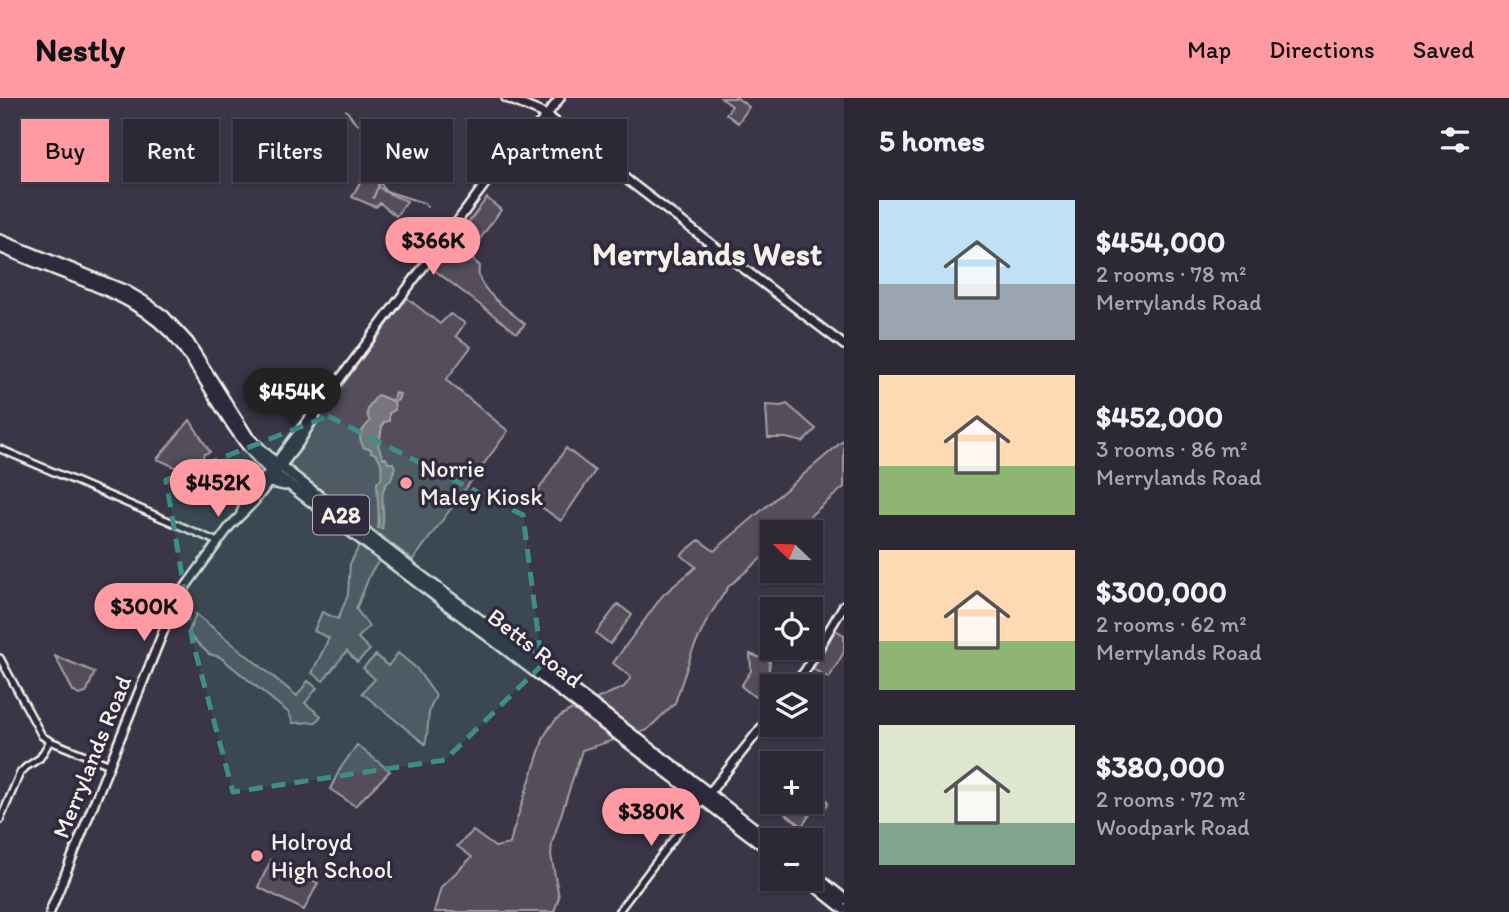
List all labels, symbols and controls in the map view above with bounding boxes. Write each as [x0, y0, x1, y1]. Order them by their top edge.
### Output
text: Nestly [35, 30, 125, 69]
text: Map [1187, 35, 1231, 64]
text: Directions [1269, 35, 1375, 64]
text: Saved [1413, 35, 1474, 64]
chip: Buy [21, 119, 109, 182]
chip: Rent [123, 119, 219, 182]
chip: Filters [233, 119, 347, 182]
chip: New [361, 119, 453, 182]
chip: Apartment [467, 119, 627, 182]
icon: filters [1436, 121, 1474, 159]
text: 5 homes [879, 122, 985, 159]
pin: $366K [384, 218, 482, 277]
text: $454,000 [1096, 223, 1226, 260]
text: $366K [401, 226, 465, 254]
icon: home [935, 228, 1019, 312]
district label: Merrylands West [592, 235, 822, 273]
text: 2 rooms · 78 m² [1096, 260, 1246, 288]
text: Merrylands Road [1096, 288, 1262, 316]
pin: $454K [243, 368, 341, 428]
text: $454K [259, 377, 325, 405]
text: $452,000 [1096, 398, 1223, 435]
icon: home [935, 403, 1019, 487]
text: 3 rooms · 86 m² [1096, 435, 1248, 463]
place label: Norrie Maley Kiosk [420, 454, 543, 511]
pin: $452K [169, 460, 267, 519]
text: Merrylands Road [1096, 463, 1262, 491]
text: $452K [186, 468, 250, 496]
marker: Norrie Maley Kiosk [398, 475, 414, 491]
road number: A28 [313, 496, 369, 534]
north arrow [760, 520, 822, 583]
map controls [760, 520, 823, 891]
text: $300,000 [1096, 573, 1227, 610]
icon: home [935, 578, 1019, 662]
pin: $300K [95, 584, 193, 643]
text: $300K [110, 592, 178, 620]
button: locate [760, 597, 823, 660]
street label: Betts Road [482, 602, 589, 694]
text: 2 rooms · 62 m² [1096, 610, 1247, 638]
text: Merrylands Road [1096, 638, 1262, 666]
street label: Merrylands Road [46, 671, 137, 842]
button: layers [760, 674, 823, 737]
text: $380,000 [1096, 748, 1225, 785]
button: + [760, 751, 823, 814]
icon: home [935, 753, 1019, 837]
text: 2 rooms · 72 m² [1096, 785, 1246, 813]
pin: $380K [602, 788, 700, 848]
text: $380K [618, 797, 684, 825]
text: Woodpark Road [1096, 813, 1250, 841]
place label: Holroyd High School [271, 827, 393, 884]
button: − [760, 828, 823, 891]
marker: Holroyd High School [249, 848, 265, 864]

